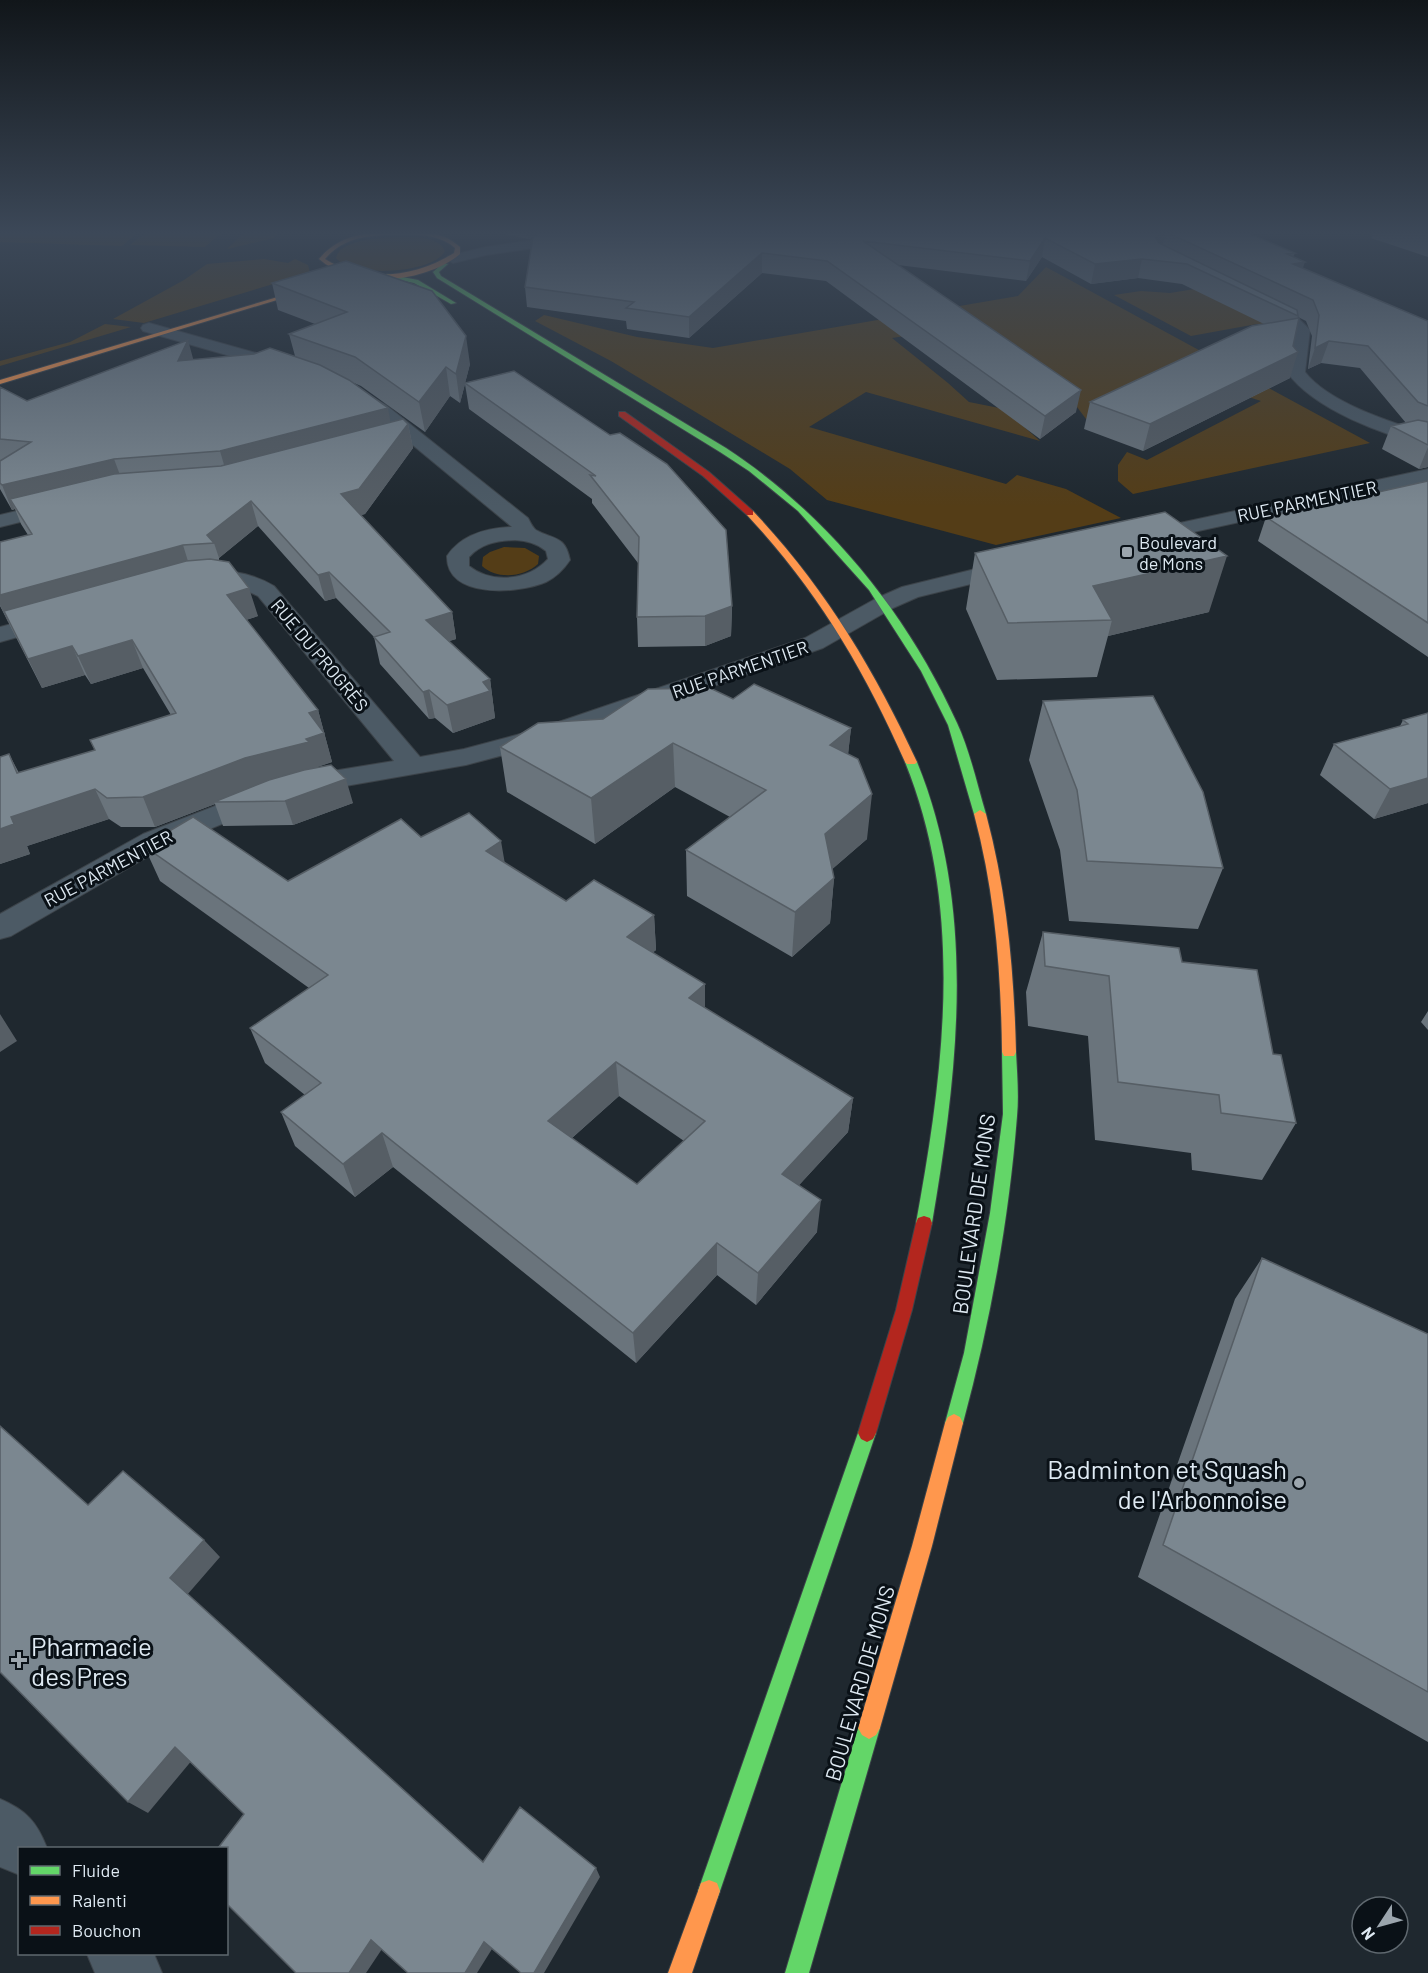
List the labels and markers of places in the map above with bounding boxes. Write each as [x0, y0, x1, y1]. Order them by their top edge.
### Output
place label: Boulevard de Mons [1139, 531, 1217, 574]
marker: Boulevard de Mons [1120, 545, 1134, 559]
place label: Badminton et Squash de l'Arbonnoise [1047, 1453, 1287, 1514]
marker: Badminton et Squash de l'Arbonnoise [1292, 1476, 1306, 1490]
place label: Pharmacie des Pres [31, 1630, 152, 1691]
marker: Pharmacie des Pres [12, 1653, 26, 1667]

